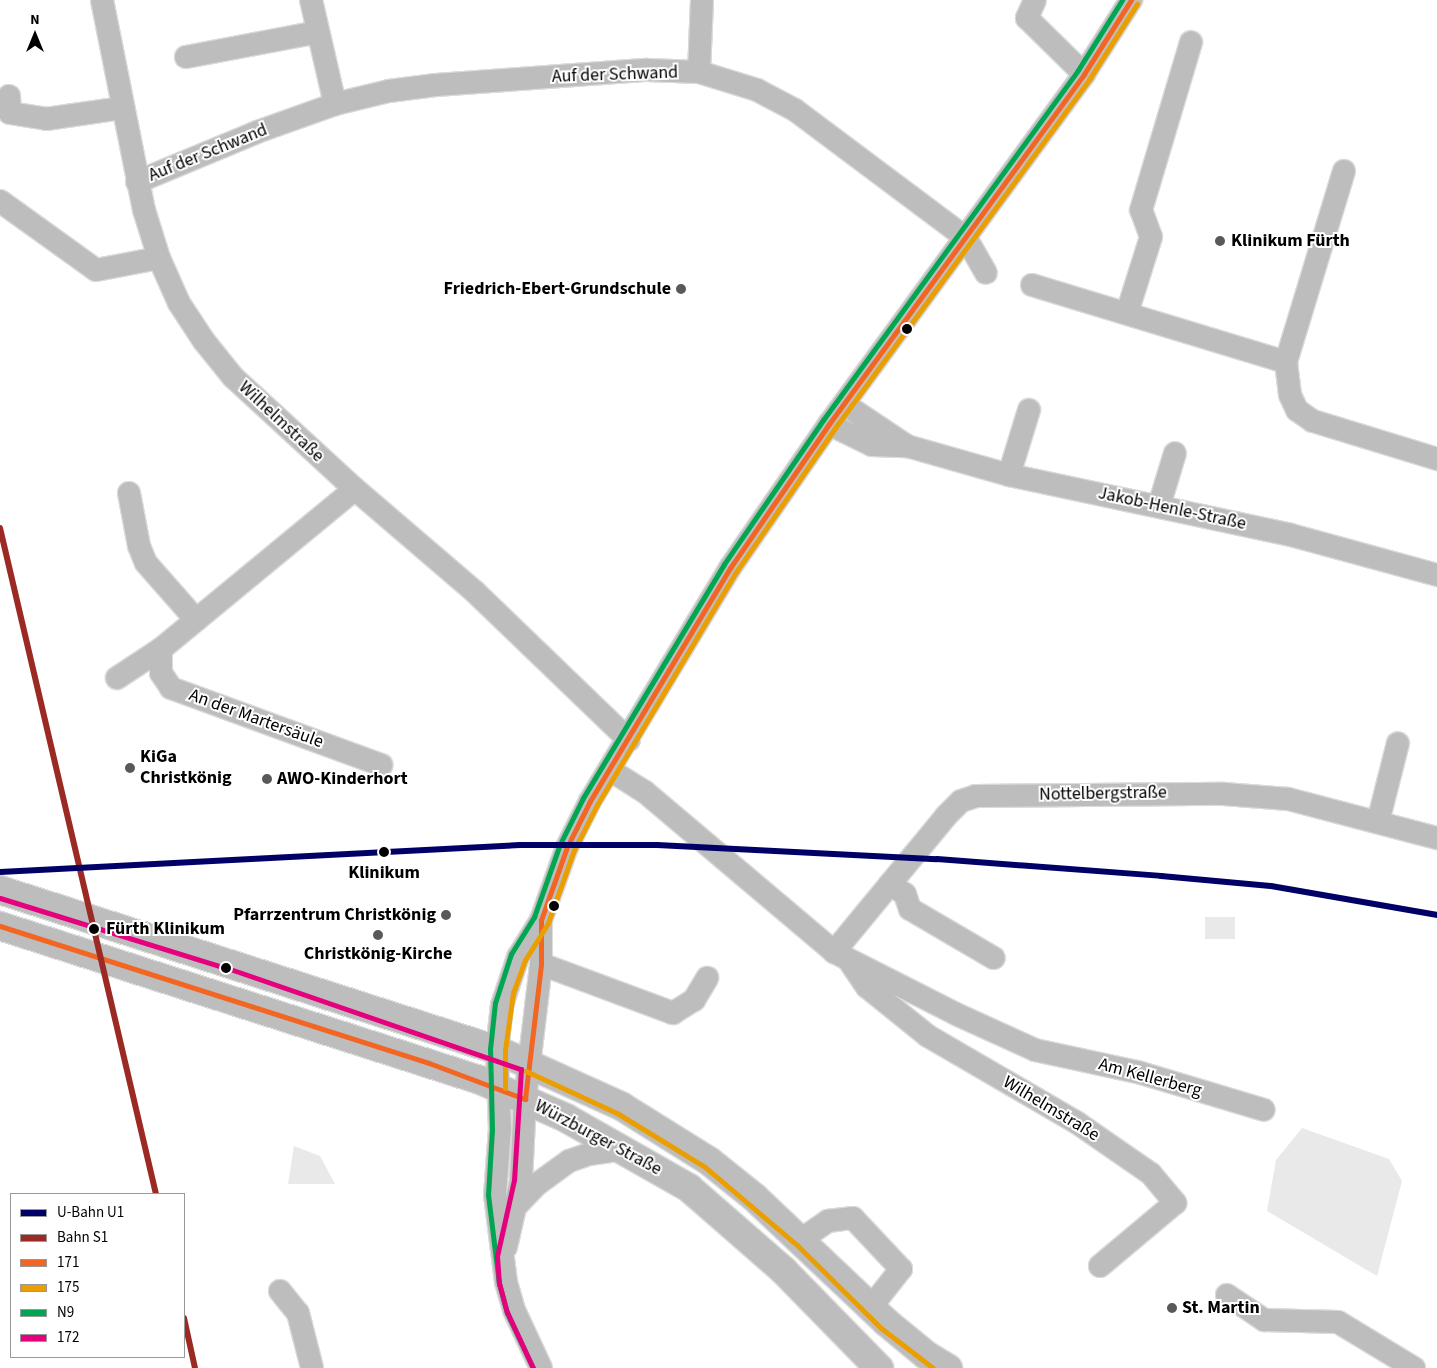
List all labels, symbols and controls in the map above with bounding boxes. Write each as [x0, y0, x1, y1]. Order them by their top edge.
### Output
north arrow [10, 10, 60, 60]
text: N [30, 10, 40, 30]
street label: Auf der Schwand [551, 62, 679, 88]
street label: Auf der Schwand [145, 119, 271, 187]
place label: Klinikum Fürth [1231, 230, 1350, 252]
marker: Klinikum Fürth [1213, 234, 1227, 248]
place label: Friedrich-Ebert-Grundschule [444, 278, 671, 300]
marker: Friedrich-Ebert-Grundschule [675, 283, 687, 295]
unlabelled marker [902, 324, 912, 334]
street label: Wilhelmstraße [234, 377, 328, 467]
street label: Jakob-Henle-Straße [1096, 483, 1248, 535]
street label: An der Martersäule [186, 685, 326, 753]
place label: KiGa Christkönig [140, 747, 232, 790]
marker: KiGa Christkönig [124, 762, 136, 774]
place label: AWO-Kinderhort [277, 768, 408, 790]
marker: AWO-Kinderhort [261, 773, 273, 785]
street label: Nottelbergstraße [1039, 782, 1167, 806]
marker: Klinikum [376, 844, 392, 860]
place label: Klinikum [348, 862, 420, 884]
unlabelled marker [549, 901, 559, 911]
place label: Pfarrzentrum Christkönig [233, 904, 436, 926]
marker: Pfarrzentrum Christkönig [440, 909, 452, 921]
place label: Fürth Klinikum [106, 918, 225, 940]
marker: Fürth Klinikum [86, 921, 102, 937]
marker: Christkönig-Kirche [372, 929, 384, 941]
place label: Christkönig-Kirche [304, 943, 452, 965]
unlabelled marker [221, 963, 231, 973]
street label: Am Kellerberg [1096, 1054, 1204, 1102]
street label: Wilhelmstraße [999, 1072, 1103, 1146]
street label: Würzburger Straße [531, 1095, 665, 1181]
legend [10, 1193, 185, 1358]
text: U-Bahn U1 [57, 1202, 124, 1223]
text: Bahn S1 [57, 1227, 108, 1248]
text: 171 [57, 1252, 79, 1273]
text: 175 [57, 1277, 79, 1298]
place label: St. Martin [1182, 1297, 1260, 1319]
text: N9 [57, 1302, 74, 1323]
marker: St. Martin [1166, 1302, 1178, 1314]
text: 172 [57, 1327, 79, 1348]

